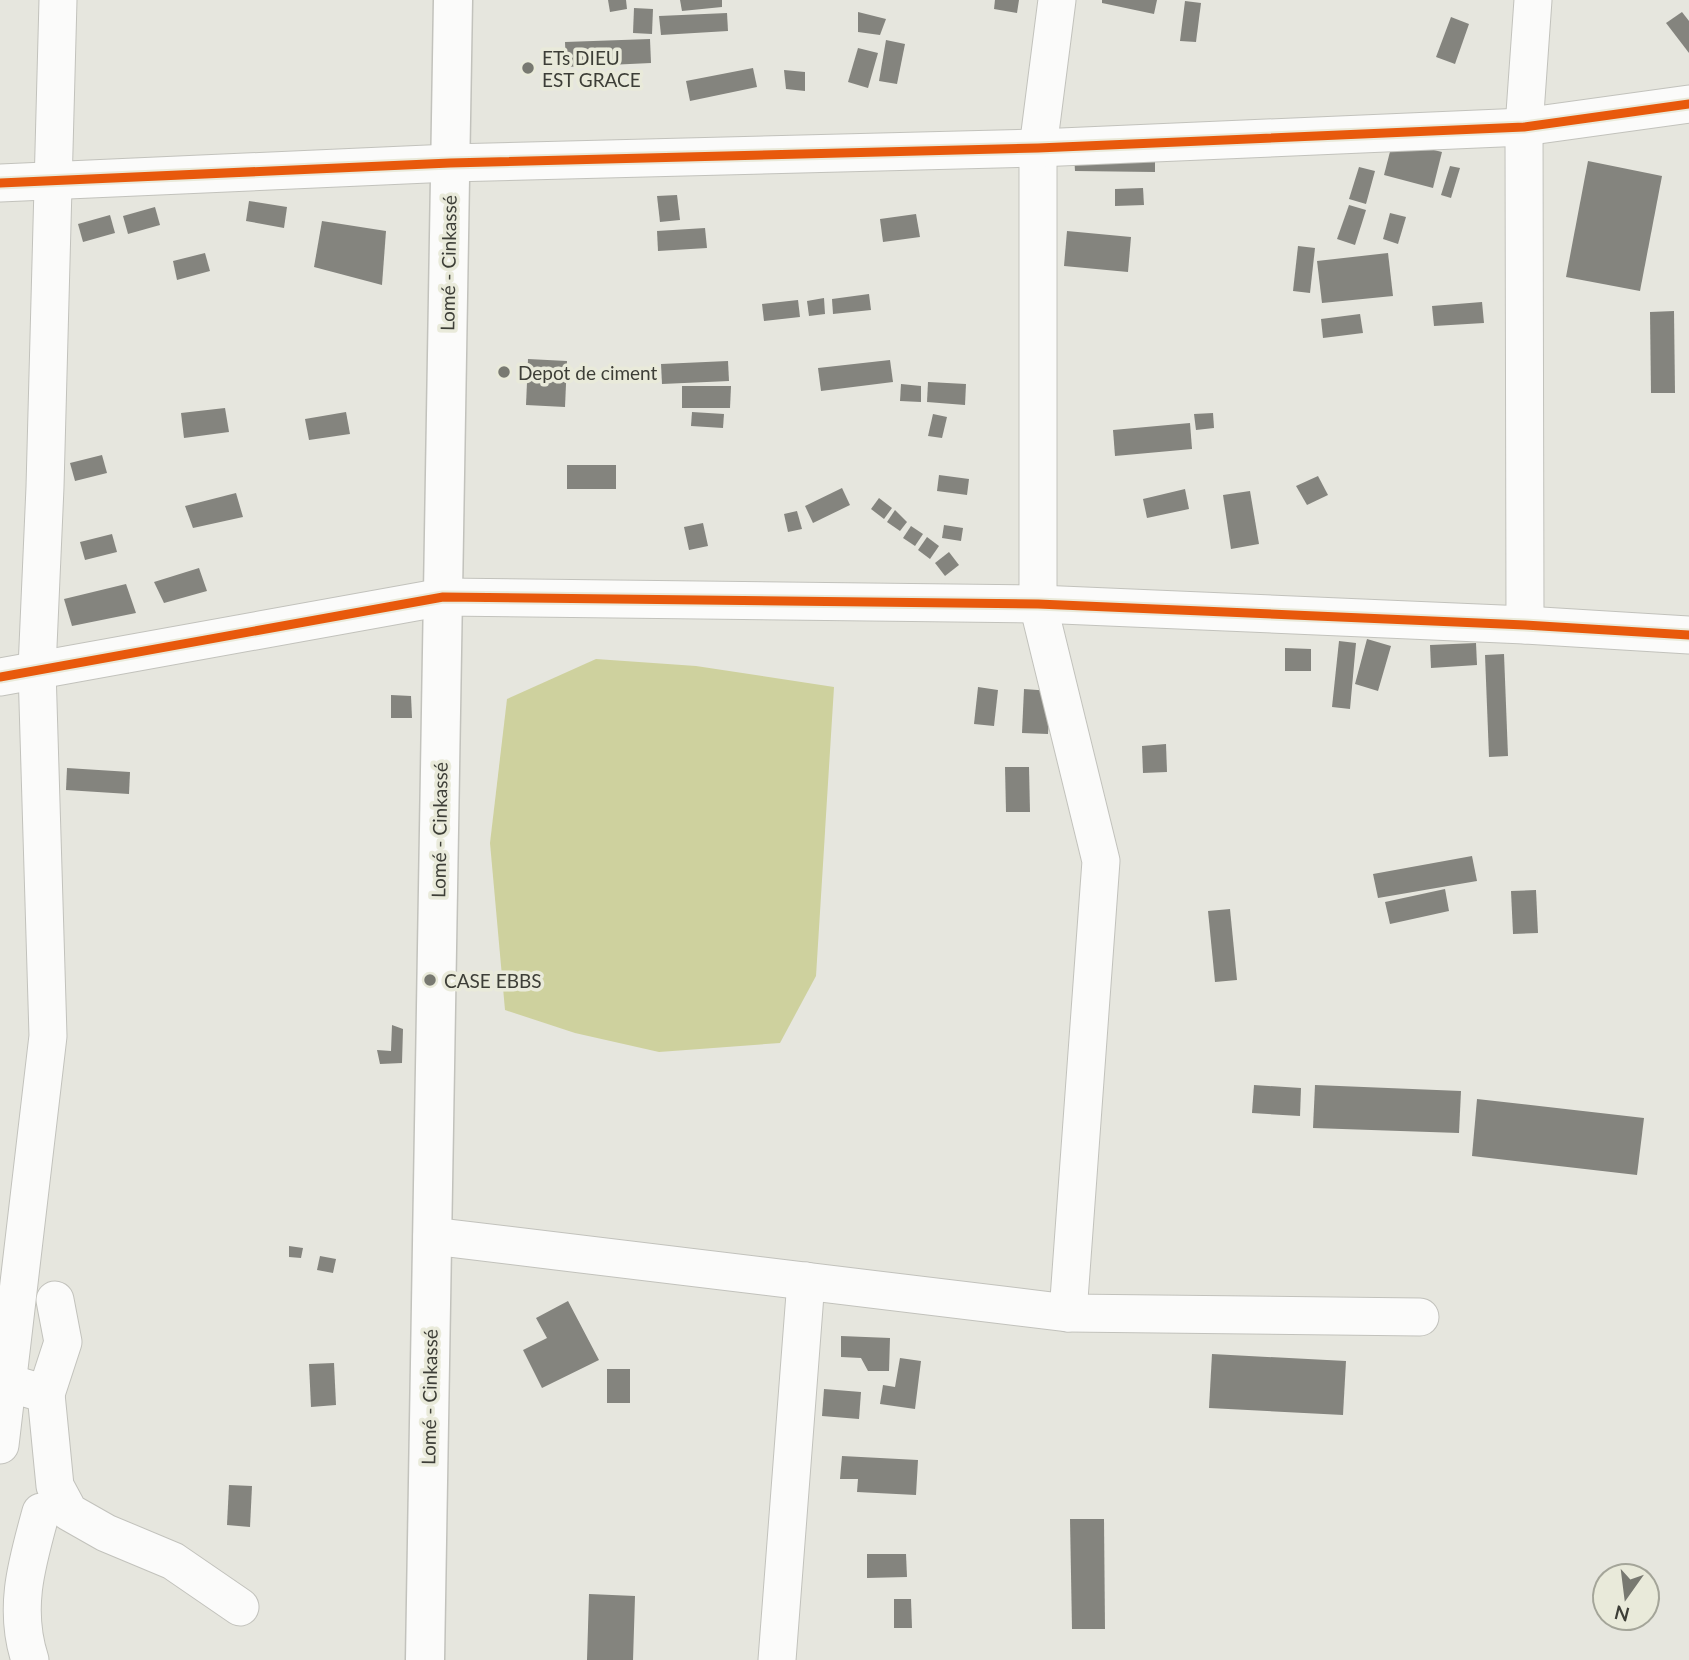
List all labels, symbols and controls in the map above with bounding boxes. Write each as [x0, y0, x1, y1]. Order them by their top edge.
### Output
place label: ETs DIEU EST GRACE [542, 46, 641, 91]
marker: ETs DIEU EST GRACE [520, 60, 536, 76]
street label: Lomé - Cinkassé [435, 195, 461, 331]
place label: Depot de ciment [518, 361, 658, 384]
marker: Depot de ciment [496, 364, 512, 380]
street label: Lomé - Cinkassé [426, 762, 452, 898]
place label: CASE EBBS [444, 969, 542, 992]
marker: CASE EBBS [422, 972, 438, 988]
street label: Lomé - Cinkassé [416, 1329, 442, 1465]
north arrow [1591, 1562, 1661, 1632]
text: N [1612, 1601, 1632, 1627]

